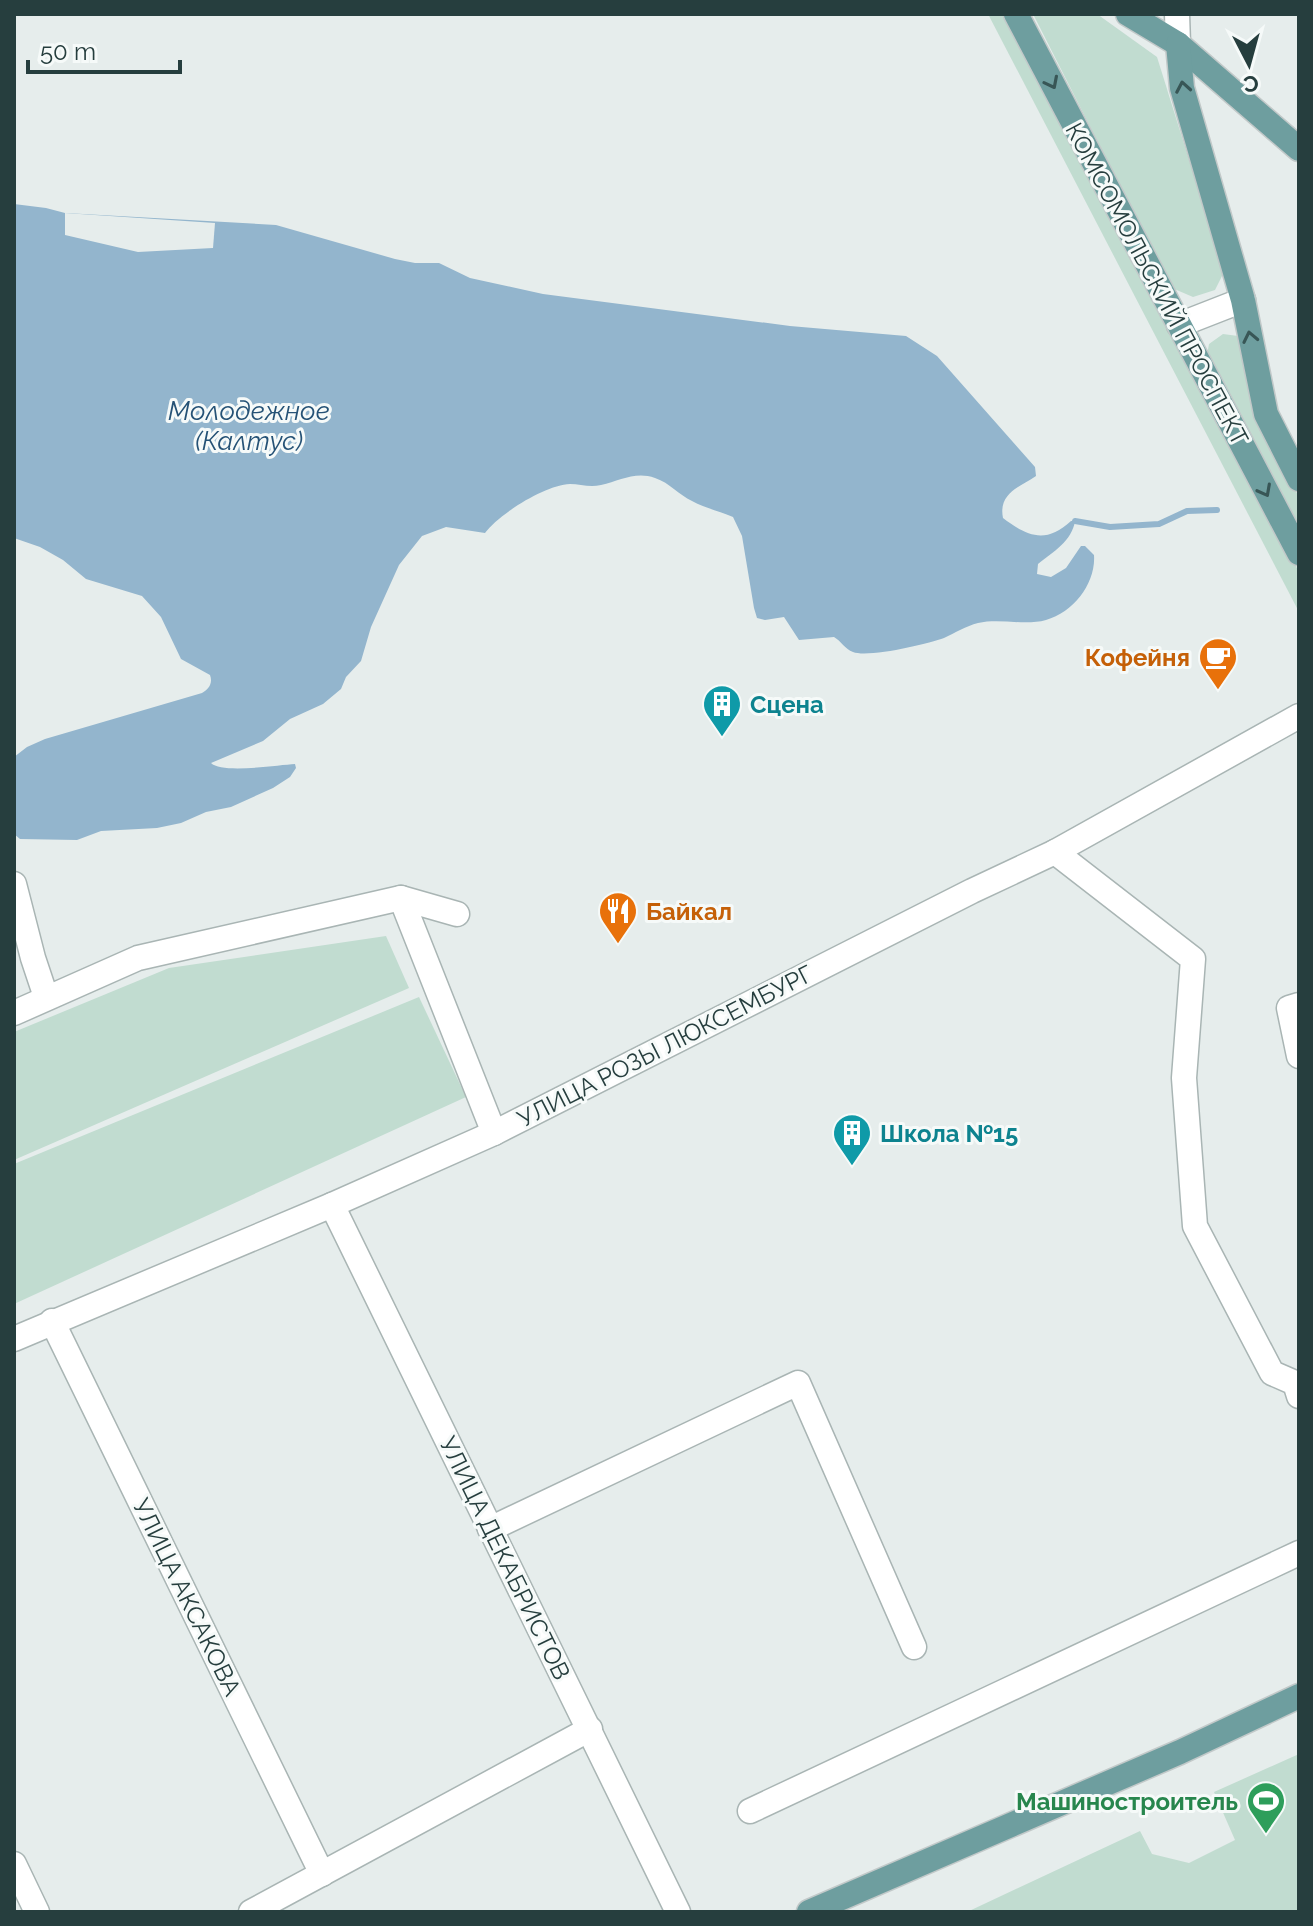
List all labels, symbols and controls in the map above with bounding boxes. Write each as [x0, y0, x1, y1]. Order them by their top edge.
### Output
scale bar [28, 24, 180, 74]
north arrow [1209, 24, 1289, 104]
text: 50 m [40, 37, 96, 66]
text: С [1242, 70, 1260, 98]
one-way arrow [1042, 75, 1057, 90]
one-way arrow [1175, 80, 1192, 93]
street label: КОМСОМОЛЬСКИЙ ПРОСПЕКТ [1059, 118, 1255, 451]
one-way arrow [1242, 331, 1259, 345]
water label: Молодежное (Калтус) [168, 396, 330, 456]
one-way arrow [1256, 482, 1271, 497]
cafe icon: Кофейня [1197, 636, 1239, 691]
place label: Кофейня [1085, 643, 1190, 672]
building icon: Сцена [701, 683, 743, 738]
place label: Сцена [750, 690, 824, 719]
restaurant icon: Байкал [597, 890, 639, 945]
place label: Байкал [646, 897, 732, 926]
street label: УЛИЦА РОЗЫ ЛЮКСЕМБУРГ [513, 959, 817, 1133]
building icon: Школа №15 [831, 1112, 873, 1167]
place label: Школа №15 [880, 1119, 1018, 1148]
street label: УЛИЦА ДЕКАБРИСТОВ [433, 1432, 577, 1684]
street label: УЛИЦА АКСАКОВА [127, 1494, 247, 1700]
sports icon: Машиностроитель [1245, 1780, 1287, 1835]
place label: Машиностроитель [1016, 1787, 1238, 1816]

